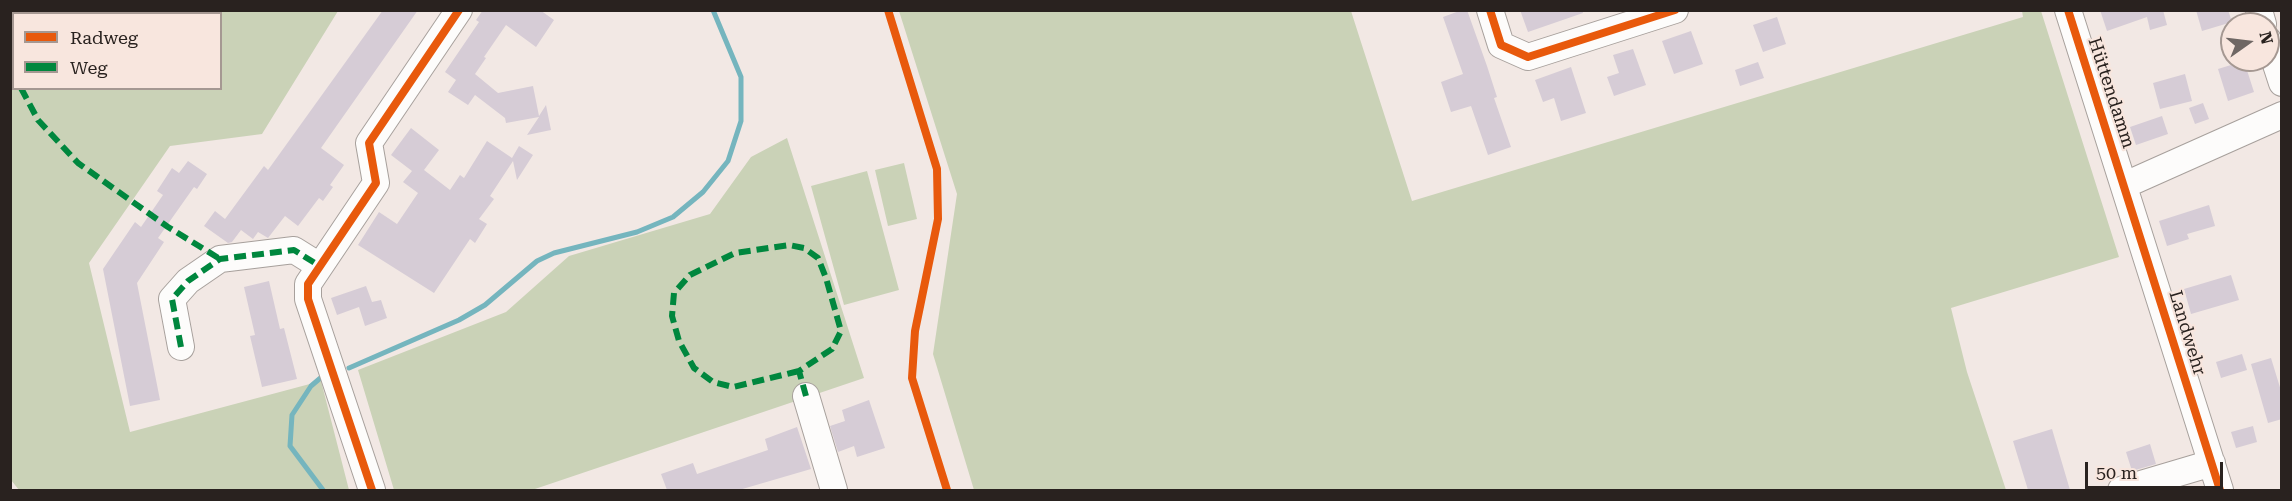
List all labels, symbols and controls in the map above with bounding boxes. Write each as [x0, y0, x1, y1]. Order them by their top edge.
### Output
legend [12, 12, 222, 90]
north arrow [2220, 12, 2280, 72]
text: Radweg [70, 27, 138, 48]
text: N [2255, 30, 2277, 46]
street label: Hüttendamm [2083, 35, 2139, 151]
text: Weg [70, 57, 108, 78]
street label: Landwehr [2164, 288, 2210, 378]
scale bar [2088, 450, 2226, 488]
text: 50 m [2096, 462, 2137, 483]

